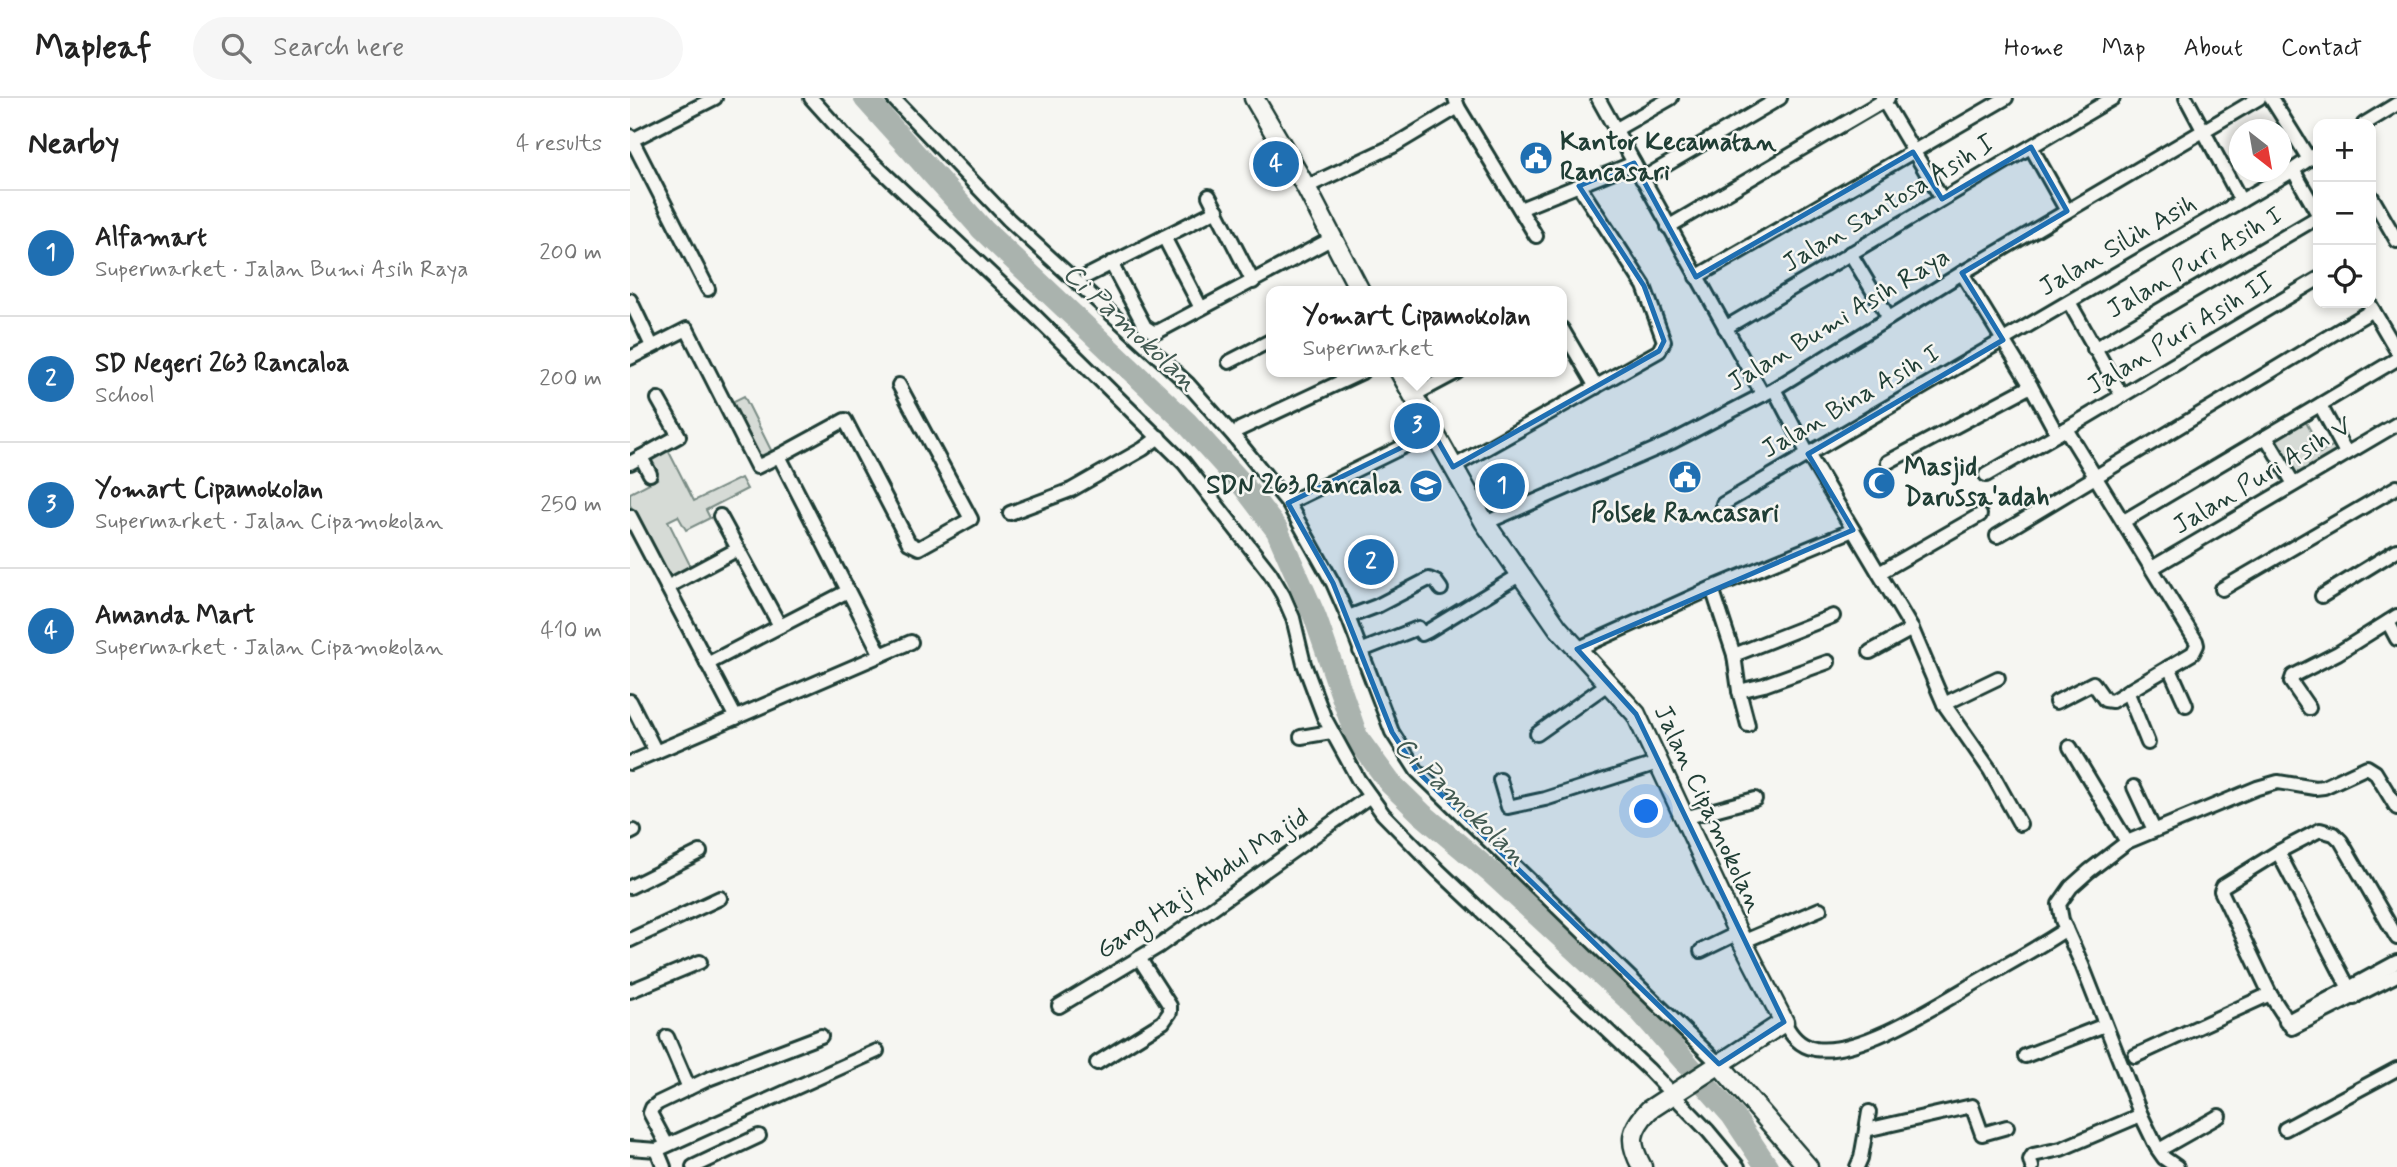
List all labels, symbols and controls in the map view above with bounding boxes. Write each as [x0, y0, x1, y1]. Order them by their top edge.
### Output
search box [193, 17, 683, 80]
text: Mapleaf [35, 26, 151, 70]
icon: search [217, 29, 255, 67]
text: Search here [273, 31, 404, 65]
text: Home [2004, 33, 2064, 64]
text: Map [2102, 33, 2146, 64]
text: About [2184, 33, 2243, 64]
text: Contact [2281, 33, 2362, 64]
north arrow [2229, 119, 2292, 182]
map controls [2313, 119, 2376, 308]
button: + [2313, 119, 2376, 182]
text: Nearby [28, 124, 119, 163]
place label: Kantor Kecamatan Rancasari [1560, 126, 1777, 190]
street label: Jalan Santosa Asih I [1776, 127, 2002, 281]
text: 4 results [516, 129, 602, 159]
pin: 4 [1253, 138, 1299, 190]
public building icon: Kantor Kecamatan Rancasari [1517, 139, 1555, 177]
button: − [2313, 182, 2376, 245]
street label: Jalan Silih Asih [2033, 187, 2203, 305]
street label: Jalan Puri Asih I [2101, 199, 2289, 327]
text: Alfamart [95, 221, 207, 255]
text: 1 [46, 238, 56, 268]
text: 200 m [539, 238, 602, 268]
street label: Jalan Bumi Asih Raya [1721, 240, 1957, 400]
button: locate [2313, 245, 2376, 308]
text: Supermarket · Jalan Bumi Asih Raya [95, 255, 469, 285]
water label: Ci Pamokolan [1054, 256, 1206, 400]
street label: Jalan Puri Asih II [2081, 265, 2281, 403]
popup [1266, 286, 1567, 377]
text: Yomart Cipamokolan [1302, 300, 1531, 334]
text: Supermarket [1302, 334, 1434, 364]
street label: Jalan Bina Asih I [1755, 337, 1947, 467]
text: SD Negeri 263 Rancaloa [95, 347, 350, 381]
text: 2 [45, 364, 57, 394]
text: 200 m [539, 364, 602, 394]
text: School [95, 381, 155, 411]
pin: 3 [1394, 400, 1440, 452]
street label: Jalan Puri Asih V [2167, 409, 2359, 543]
place label: Masjid Darussa'adah [1904, 451, 2050, 515]
public building icon: Polsek Rancasari [1666, 458, 1704, 496]
pin: 1 [1479, 460, 1525, 512]
mosque icon: Masjid Darussa'adah [1860, 464, 1898, 502]
school or university icon: SDN 263 Rancaloa [1407, 467, 1445, 505]
place label: SDN 263 Rancaloa [1206, 469, 1402, 503]
text: Yomart Cipamokolan [95, 473, 323, 507]
text: 3 [46, 490, 56, 520]
text: 250 m [540, 490, 602, 520]
place label: Polsek Rancasari [1591, 497, 1779, 531]
text: Supermarket · Jalan Cipamokolan [95, 507, 443, 537]
pin: 2 [1348, 536, 1394, 588]
text: Amanda Mart [95, 599, 255, 633]
text: 4 [44, 616, 58, 646]
text: 410 m [540, 616, 602, 646]
text: Supermarket · Jalan Cipamokolan [95, 633, 443, 663]
street label: Jalan Cipamokolan [1645, 700, 1771, 918]
water label: Ci Pamokolan [1385, 729, 1535, 875]
your location [1629, 794, 1663, 828]
street label: Gang Haji Abdul Majid [1090, 800, 1317, 969]

